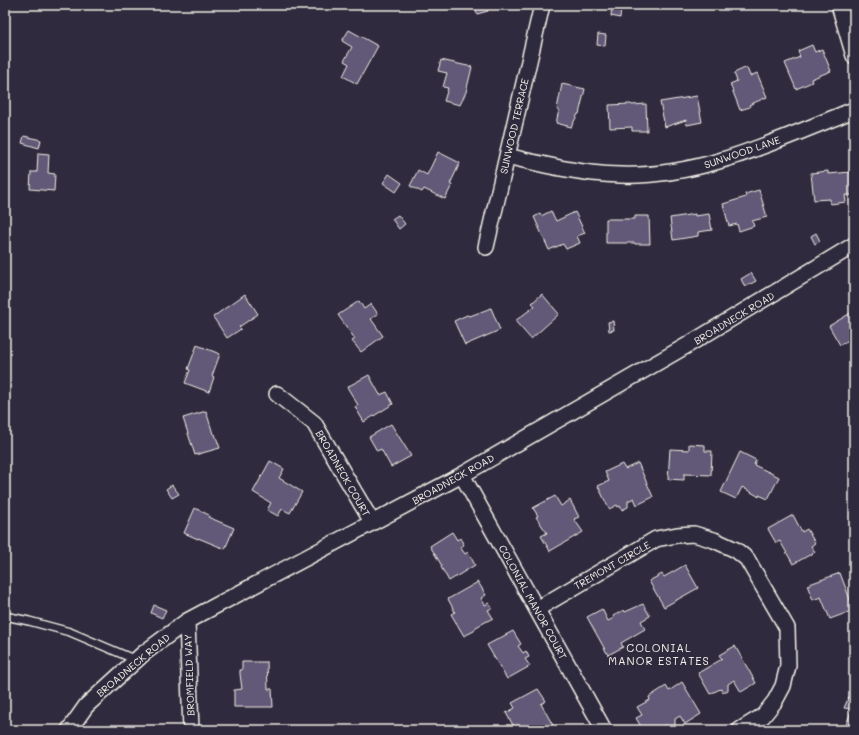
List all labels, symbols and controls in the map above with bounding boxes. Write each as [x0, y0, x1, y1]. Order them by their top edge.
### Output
street label: SUNWOOD TERRACE [496, 77, 532, 175]
street label: SUNWOOD LANE [702, 132, 782, 172]
street label: BROADNECK ROAD [691, 288, 777, 348]
street label: BROADNECK COURT [313, 427, 374, 519]
street label: BROADNECK ROAD [409, 451, 497, 507]
street label: TREMONT CIRCLE [571, 537, 653, 593]
street label: COLONIAL MANOR COURT [496, 542, 571, 662]
street label: BROADNECK ROAD [93, 630, 173, 700]
street label: BROMFIELD WAY [181, 634, 197, 716]
district label: COLONIAL MANOR ESTATES [608, 640, 710, 668]

